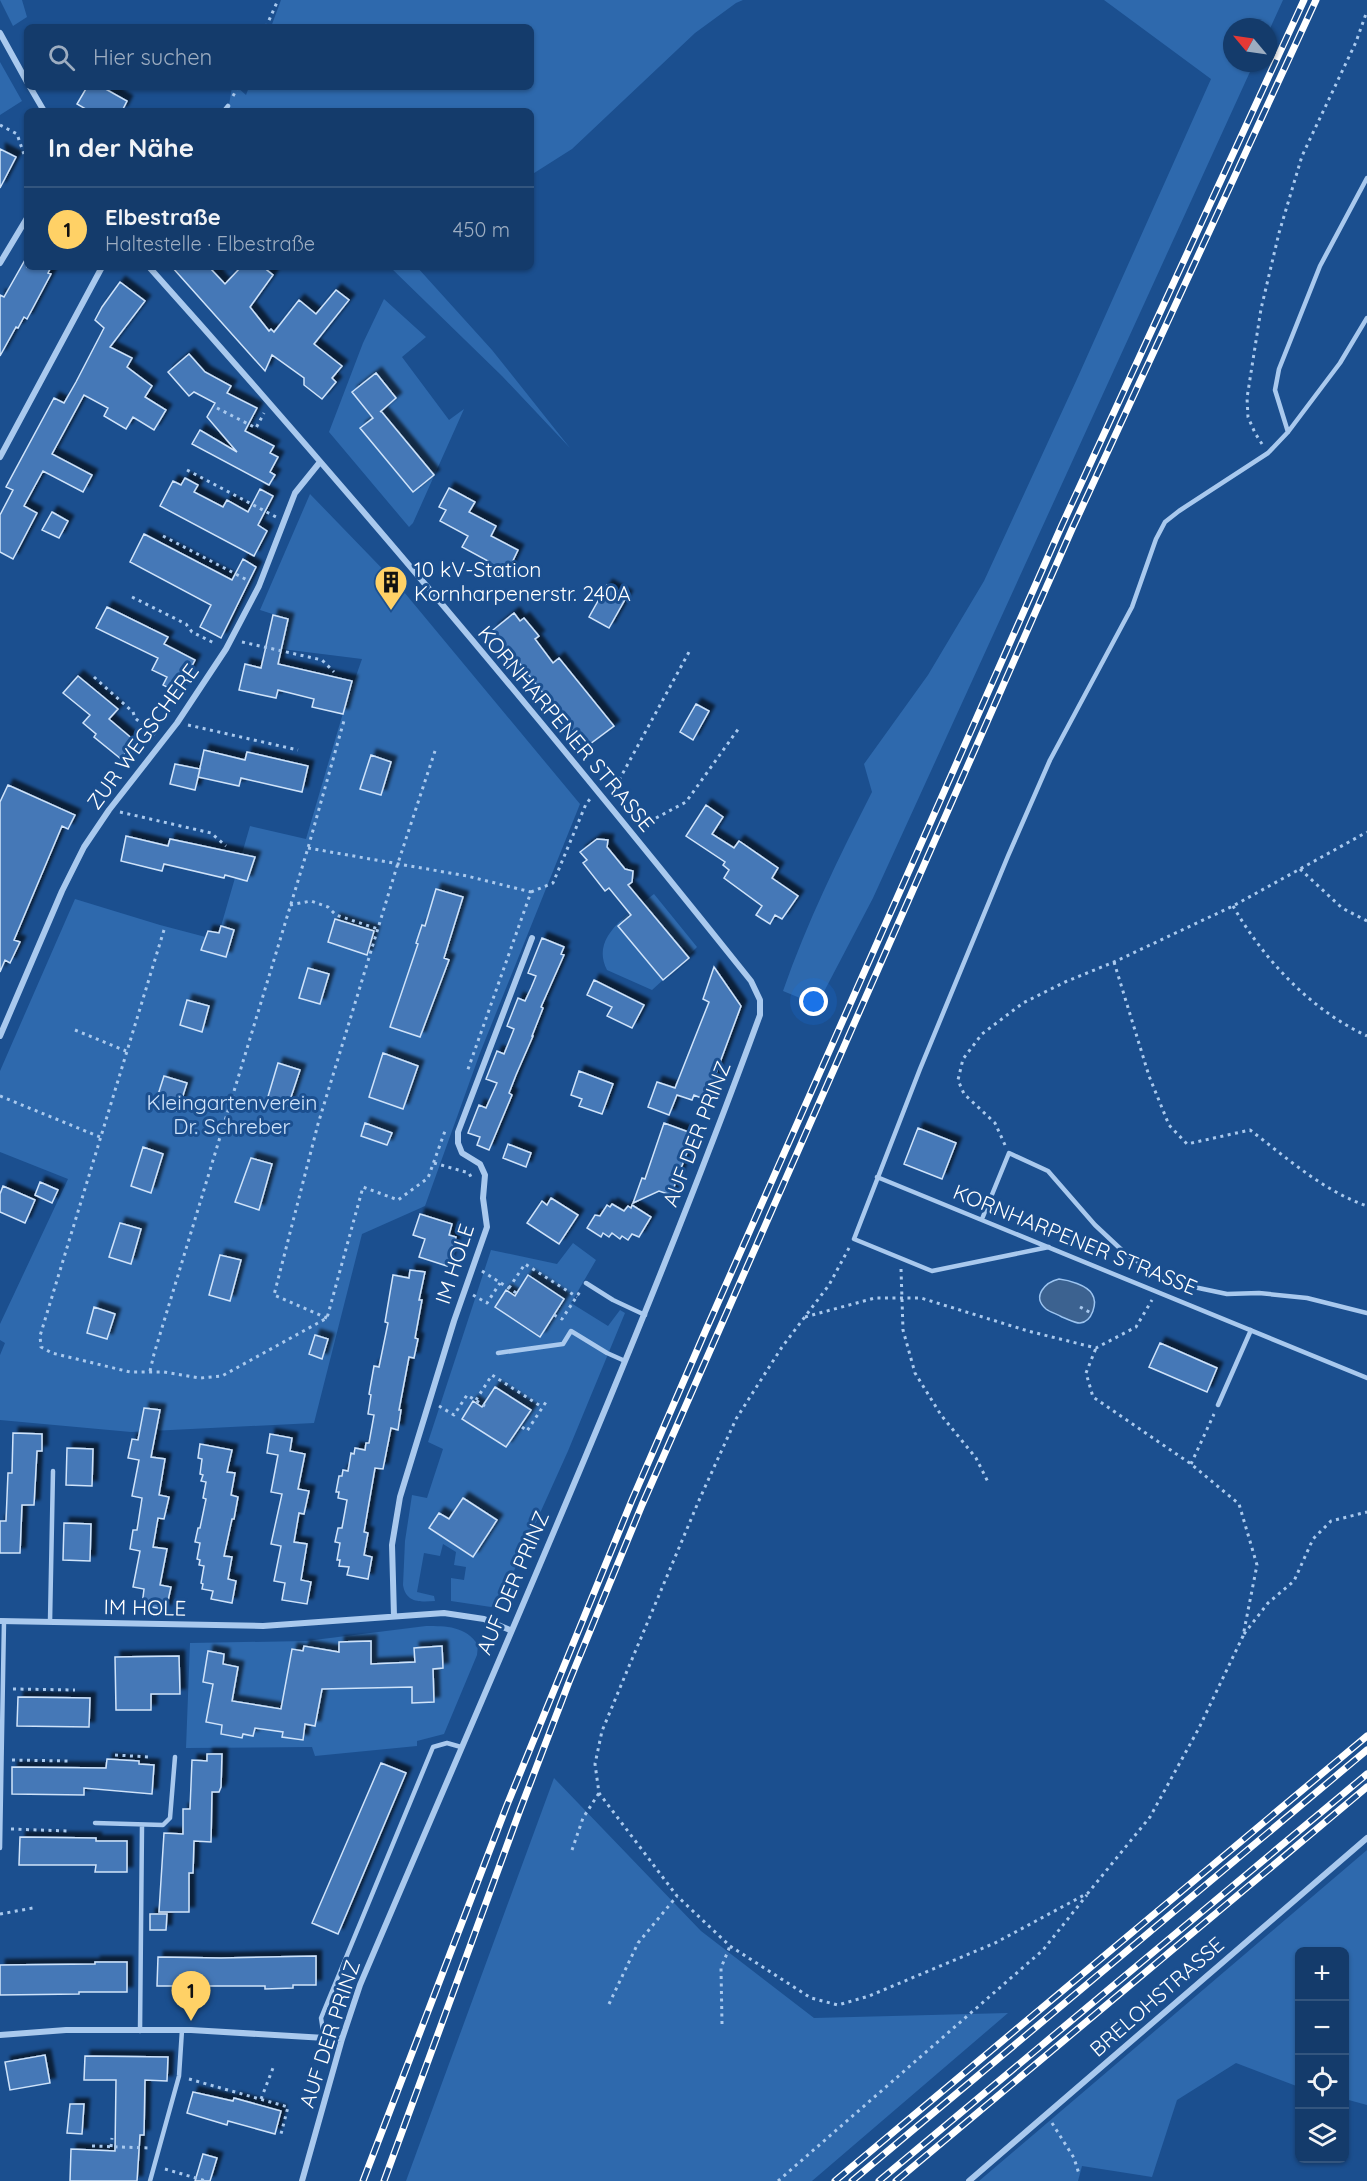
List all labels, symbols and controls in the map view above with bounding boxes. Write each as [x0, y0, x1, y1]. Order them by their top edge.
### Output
north arrow [1223, 18, 1277, 72]
search box [24, 24, 534, 90]
icon: search [45, 41, 78, 74]
text: Hier suchen [93, 43, 212, 71]
text: In der Nähe [48, 131, 194, 164]
text: Elbestraße [105, 203, 221, 231]
text: 1 [64, 217, 71, 242]
text: 450 m [453, 217, 510, 242]
text: Haltestelle · Elbestraße [105, 231, 315, 256]
place label: 10 kV-Station Kornharpenerstr. 240A [414, 556, 631, 606]
building icon: 10 kV-Station Kornharpenerstr. 240A [373, 564, 409, 611]
street label: KORNHARPENER STRASSE [473, 620, 661, 837]
street label: ZUR WEGSCHERE [81, 659, 204, 814]
your location [799, 987, 828, 1016]
street label: AUF DER PRINZ [656, 1057, 736, 1210]
park label: Kleingartenverein Dr. Schreber [146, 1089, 318, 1139]
street label: KORNHARPENER STRASSE [950, 1178, 1201, 1300]
street label: IM HOLE [429, 1220, 479, 1307]
street label: AUF DER PRINZ [470, 1507, 554, 1658]
street label: IM HOLE [103, 1593, 187, 1621]
street label: BRELOHSTRASSE [1084, 1931, 1229, 2062]
map controls [1295, 1947, 1349, 2163]
button: + [1295, 1947, 1349, 2001]
street label: AUF DER PRINZ [293, 1957, 365, 2111]
pin: 1 [172, 1972, 210, 2021]
button: − [1295, 2001, 1349, 2055]
button: locate [1295, 2055, 1349, 2109]
button: layers [1295, 2109, 1349, 2163]

